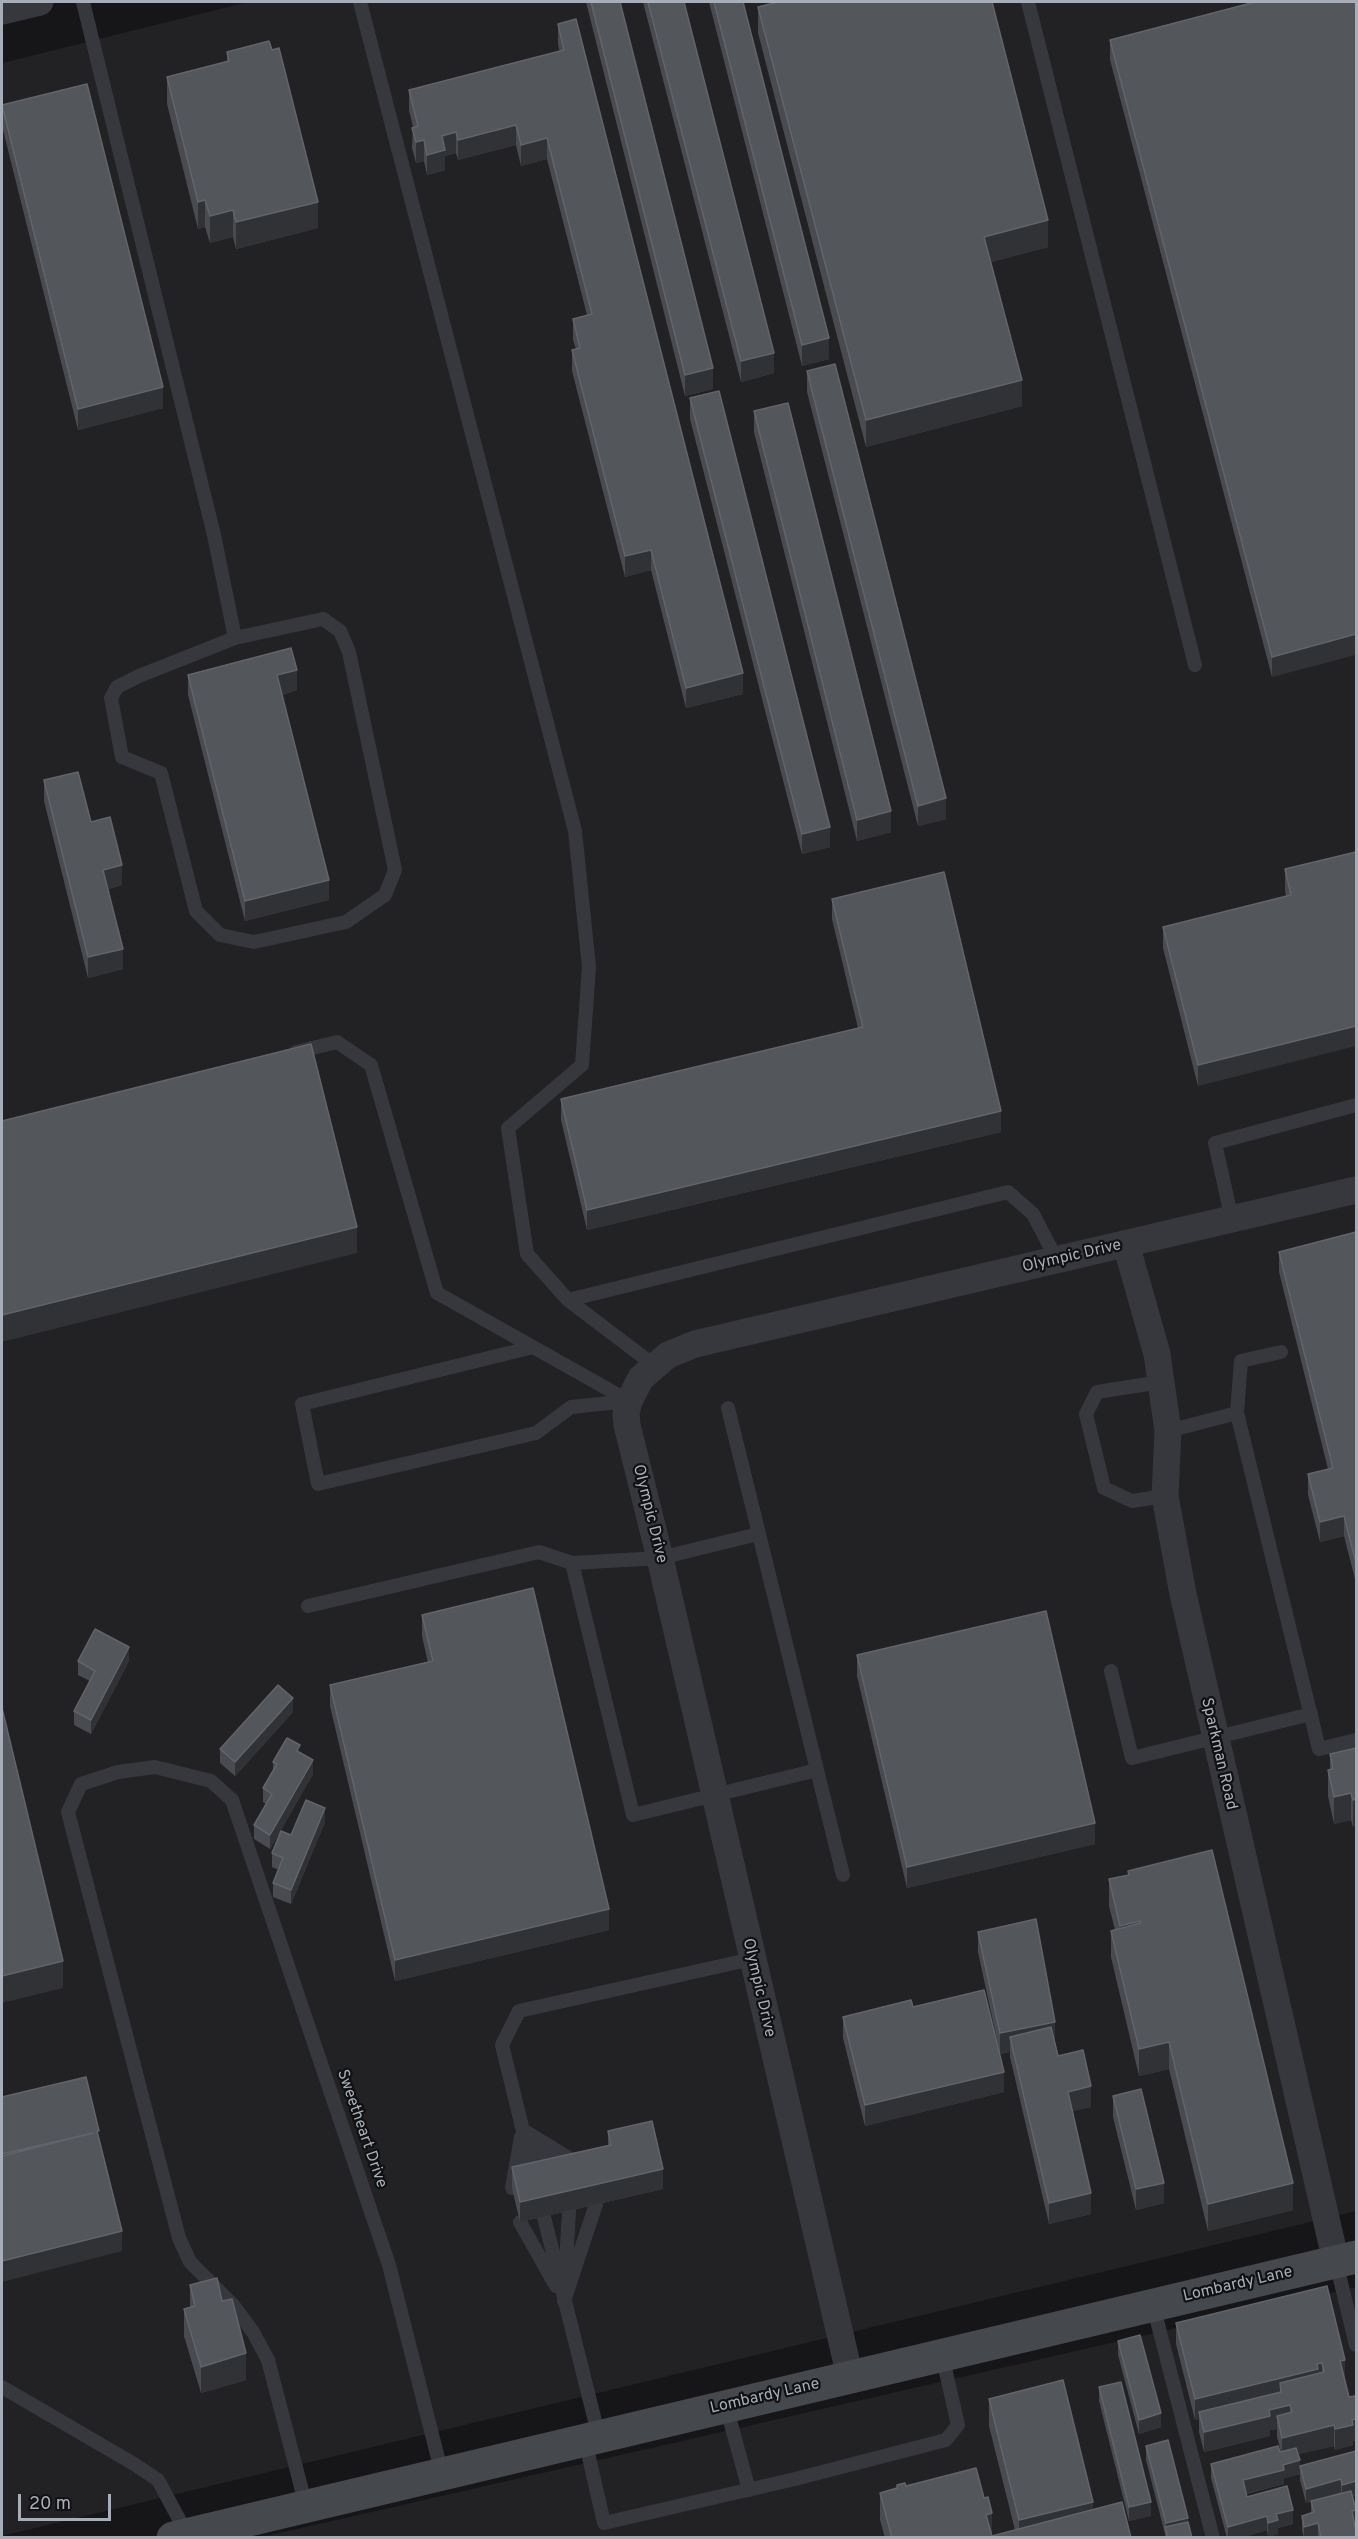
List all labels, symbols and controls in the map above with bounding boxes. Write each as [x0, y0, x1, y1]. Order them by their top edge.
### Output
street label: Olympic Drive [1021, 1236, 1123, 1278]
street label: Olympic Drive [627, 1463, 671, 1565]
street label: Sparkman Road [1196, 1696, 1240, 1812]
street label: Olympic Drive [737, 1937, 779, 2039]
street label: Sweetheart Drive [332, 2067, 390, 2191]
street label: Lombardy Lane [1181, 2263, 1295, 2307]
street label: Lombardy Lane [708, 2375, 822, 2419]
scale bar [21, 2482, 114, 2520]
text: 20 m [29, 2493, 71, 2516]

